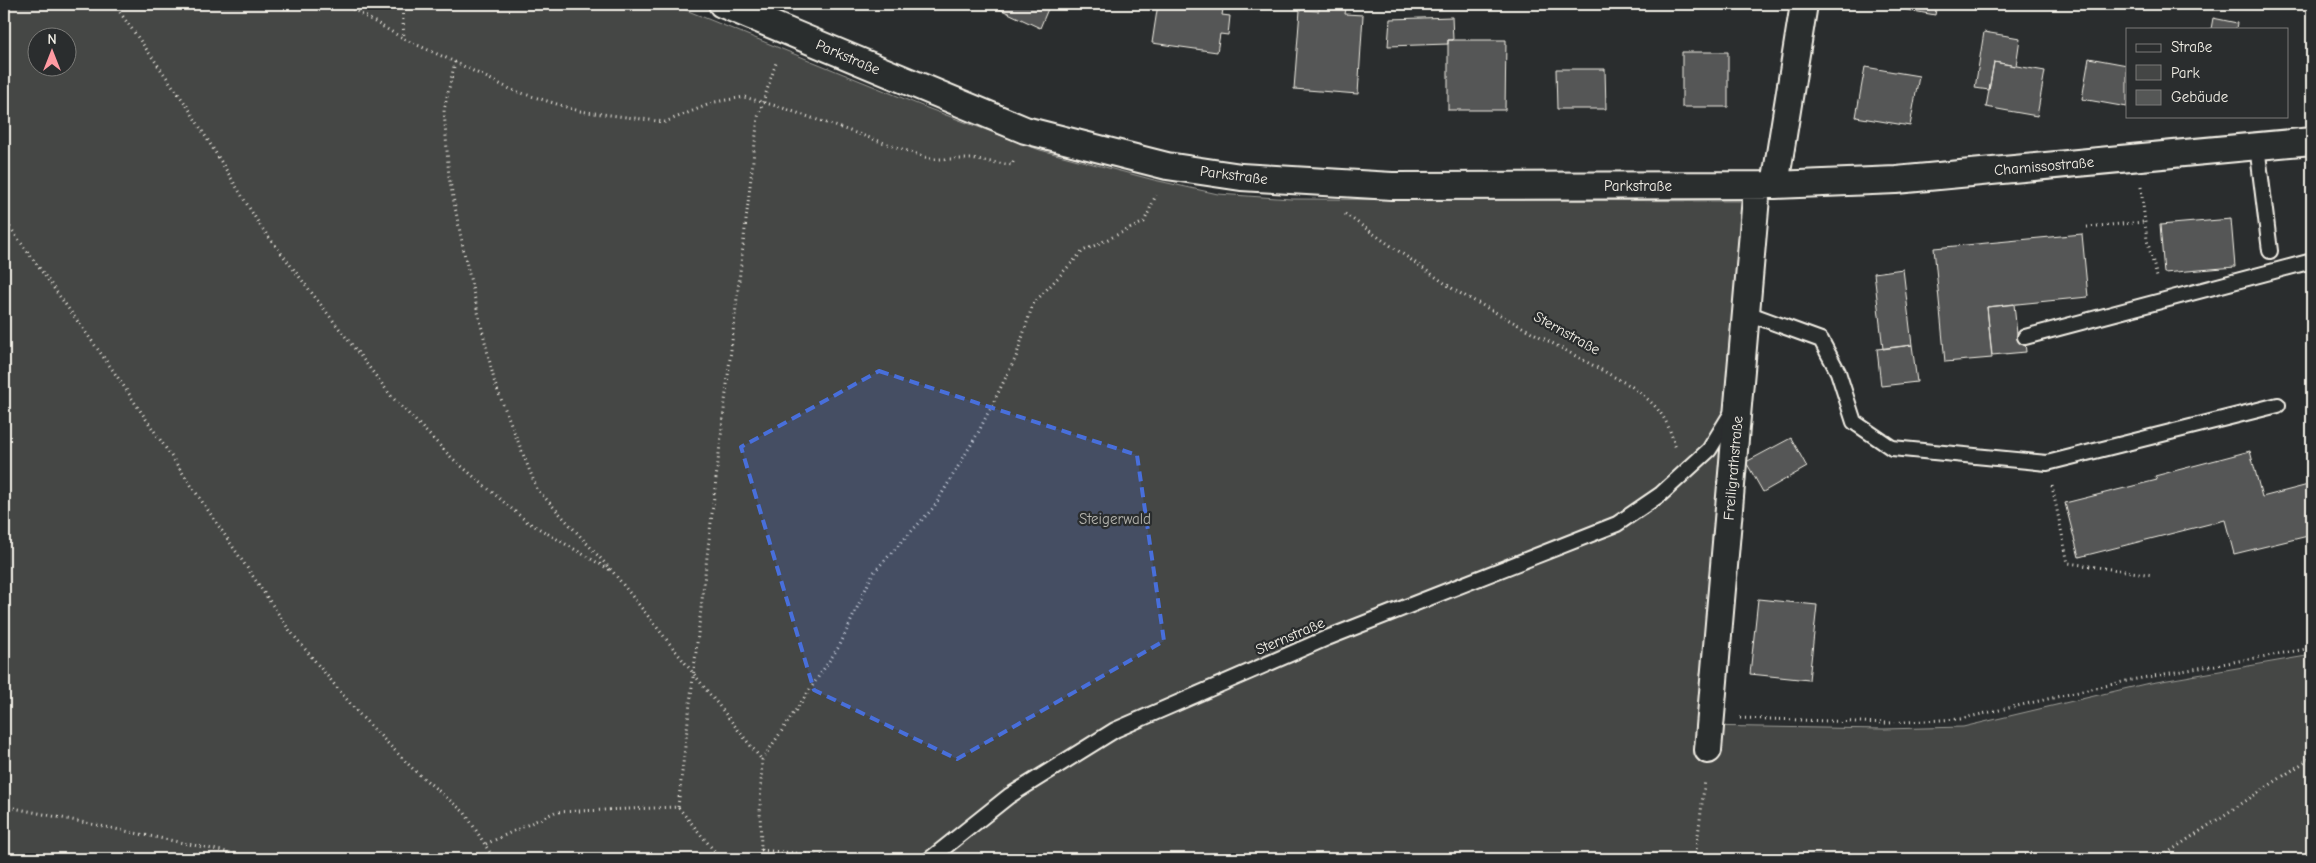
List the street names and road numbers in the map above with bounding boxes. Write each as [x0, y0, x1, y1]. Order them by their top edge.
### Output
street label: Parkstraße [813, 35, 883, 79]
street label: Chamissostraße [1993, 153, 2095, 179]
street label: Parkstraße [1199, 162, 1269, 188]
street label: Parkstraße [1604, 177, 1673, 195]
street label: Sternstraße [1531, 307, 1604, 359]
street label: Freiligrathstraße [1719, 414, 1747, 521]
street label: Sternstraße [1253, 613, 1328, 659]

